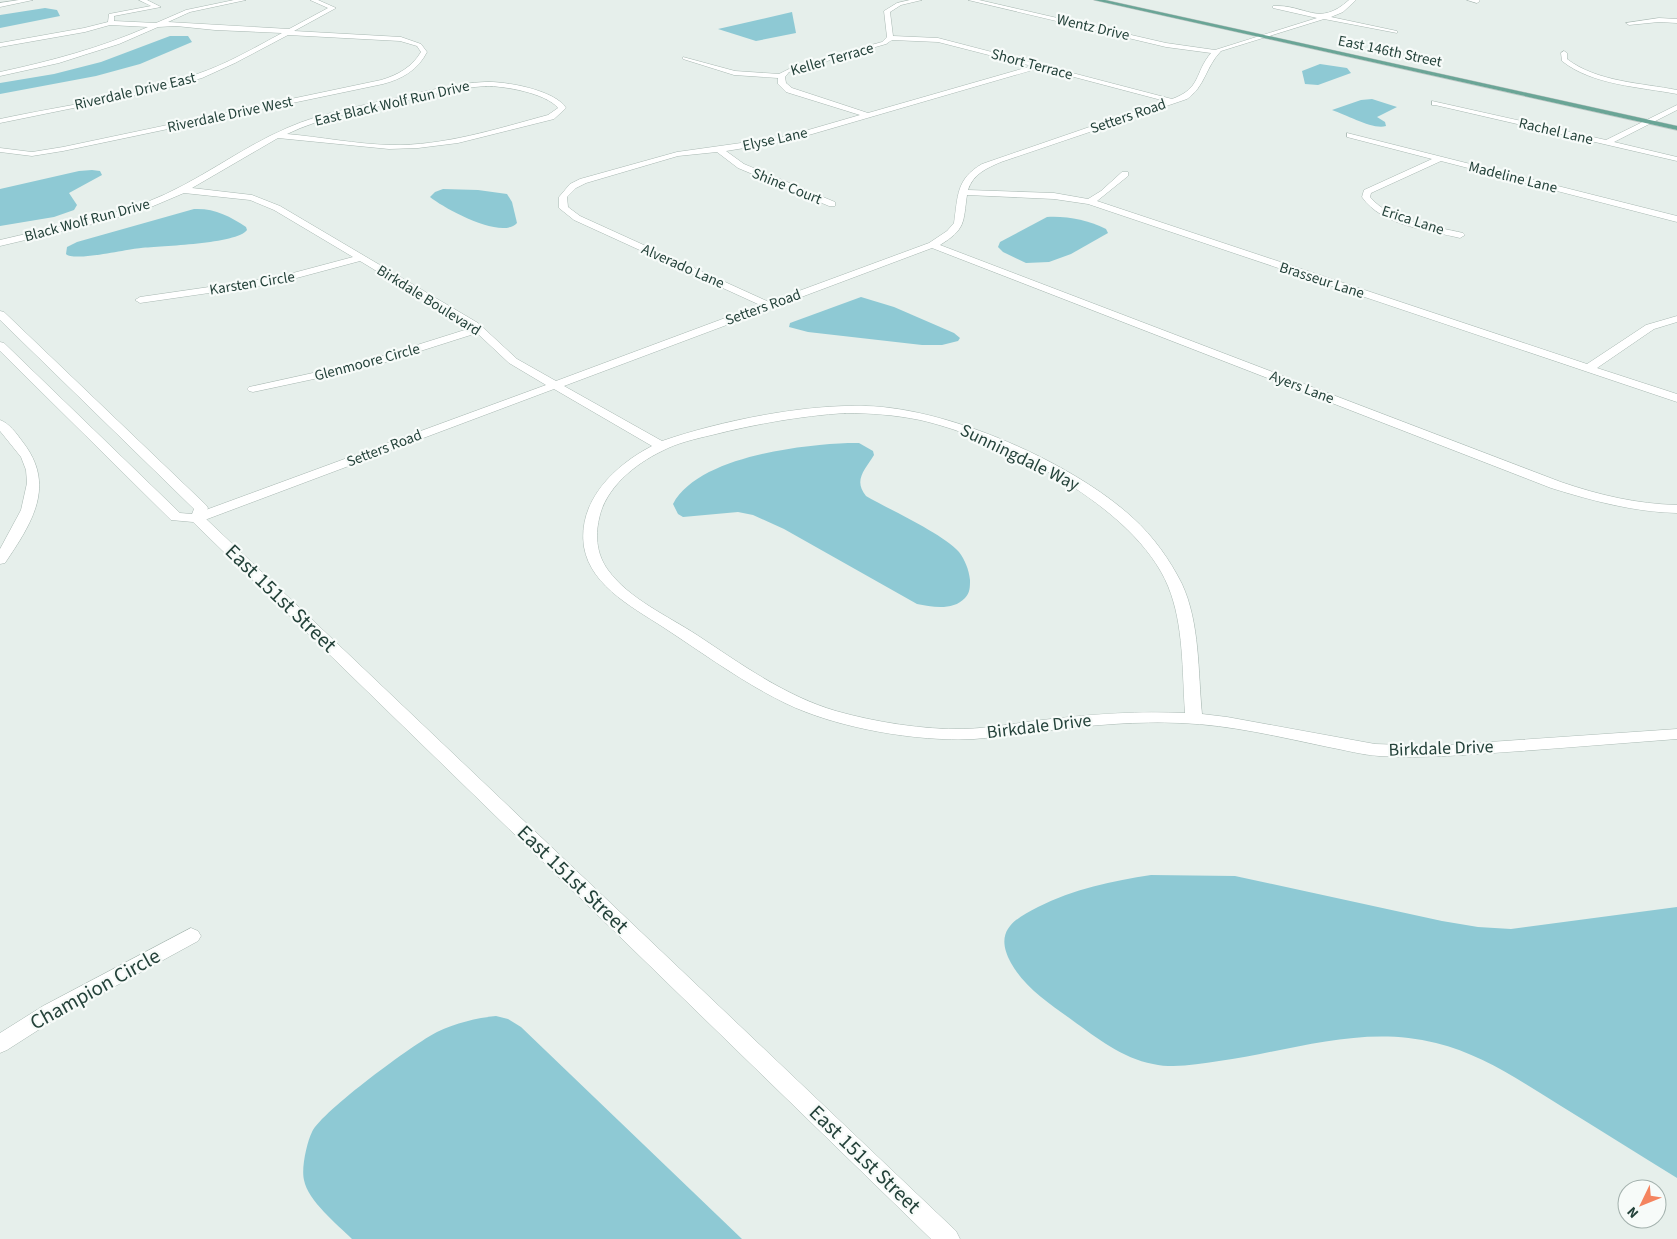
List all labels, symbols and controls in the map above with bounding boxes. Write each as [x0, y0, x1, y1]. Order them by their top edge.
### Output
street label: Wentz Drive [1054, 9, 1131, 46]
street label: East 146th Street [1336, 30, 1444, 73]
street label: Keller Terrace [788, 38, 876, 81]
street label: Short Terrace [989, 44, 1075, 85]
street label: Riverdale Drive East [72, 67, 198, 116]
street label: East Black Wolf Run Drive [313, 75, 472, 132]
street label: Riverdale Drive West [166, 91, 295, 138]
street label: Setters Road [1087, 94, 1169, 139]
street label: Rachel Lane [1517, 113, 1595, 150]
street label: Elyse Lane [741, 122, 810, 157]
street label: Madeline Lane [1466, 156, 1560, 199]
street label: Shine Court [749, 163, 825, 210]
street label: Black Wolf Run Drive [22, 194, 152, 247]
street label: Erica Lane [1379, 201, 1447, 240]
street label: Alverado Lane [638, 239, 728, 294]
street label: Brasseur Lane [1277, 257, 1367, 304]
street label: Birkdale Boulevard [373, 260, 485, 341]
street label: Karsten Circle [208, 266, 296, 301]
street label: Setters Road [722, 284, 804, 331]
street label: Glenmoore Circle [312, 338, 422, 387]
street label: Ayers Lane [1267, 366, 1337, 409]
street label: Sunningdale Way [956, 418, 1084, 497]
street label: Setters Road [344, 425, 425, 472]
street label: East 151st Street [218, 537, 344, 659]
street label: Birkdale Drive [985, 708, 1093, 745]
street label: Birkdale Drive [1388, 734, 1494, 763]
street label: East 151st Street [510, 818, 636, 940]
street label: Champion Circle [24, 941, 166, 1037]
street label: East 151st Street [802, 1098, 928, 1220]
north arrow [1617, 1179, 1667, 1229]
text: N [1623, 1202, 1644, 1222]

